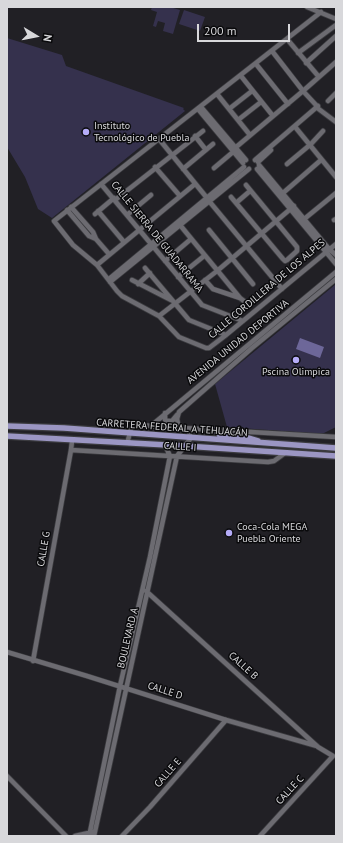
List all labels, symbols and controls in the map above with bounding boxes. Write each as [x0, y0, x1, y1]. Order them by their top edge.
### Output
north arrow [16, 16, 56, 56]
scale bar [199, 16, 292, 42]
text: 200 m [204, 23, 237, 38]
text: N [40, 33, 55, 43]
place label: Instituto Tecnológico de Puebla [94, 120, 189, 144]
marker: Instituto Tecnológico de Puebla [81, 127, 91, 137]
street label: CALLE SIERRA DE GUADARRAMA [108, 179, 206, 295]
street label: CALLE CORDILLERA DE LOS ALPES [206, 237, 328, 341]
street label: AVENIDA UNIDAD DEPORTIVA [185, 297, 291, 387]
marker: Pscina Olimpica [291, 355, 301, 365]
place label: Pscina Olimpica [262, 366, 330, 378]
street label: CARRETERA FEDERAL A TEHUACÁN [96, 417, 248, 439]
street label: CALLE I [163, 440, 197, 454]
place label: Coca-Cola MEGA Puebla Oriente [237, 521, 307, 544]
marker: Coca-Cola MEGA Puebla Oriente [224, 528, 234, 538]
street label: CALLE G [35, 530, 53, 568]
street label: BOULEVARD A [115, 607, 141, 669]
street label: CALLE B [226, 650, 260, 682]
street label: CALLE D [146, 680, 184, 702]
street label: CALLE E [152, 756, 184, 790]
street label: CALLE C [274, 773, 306, 807]

